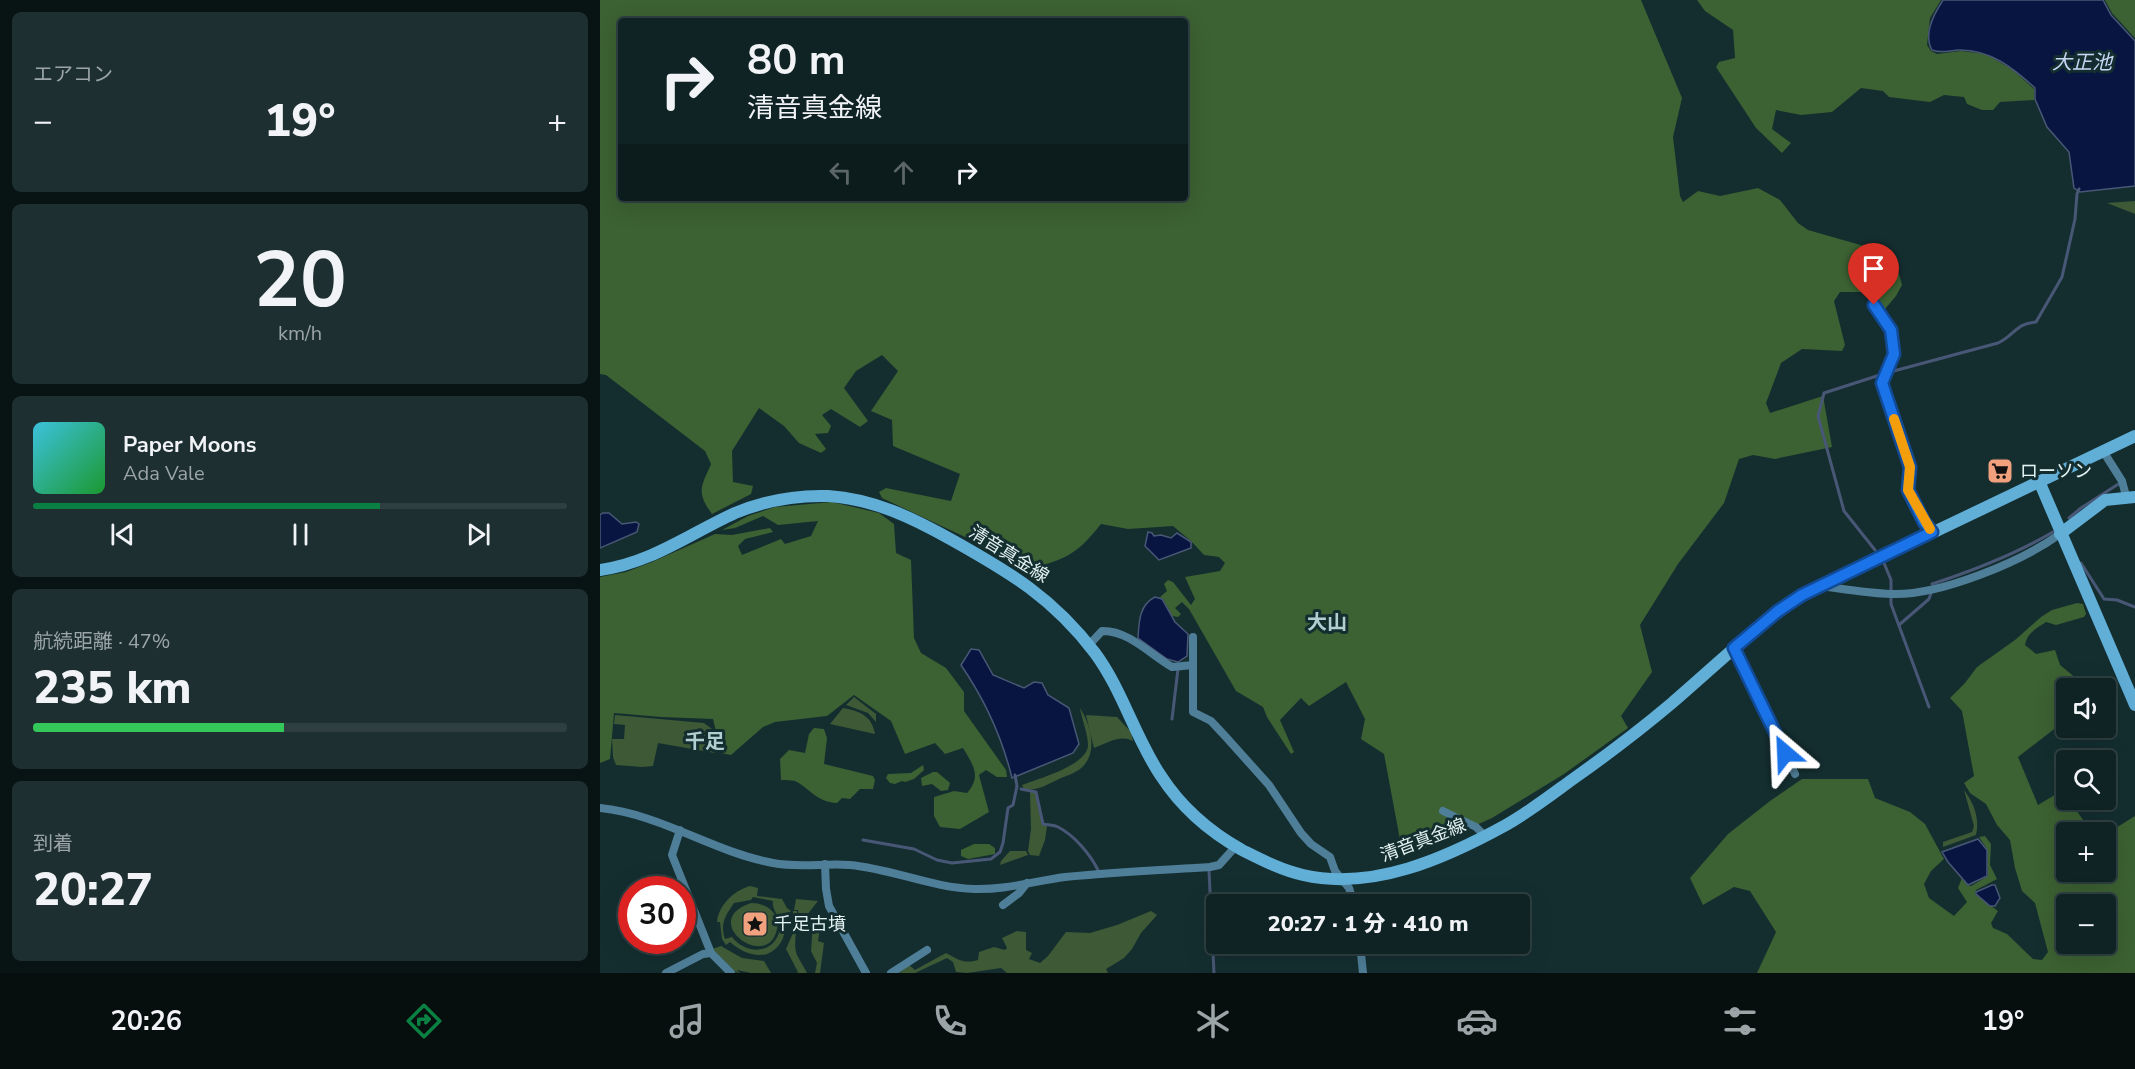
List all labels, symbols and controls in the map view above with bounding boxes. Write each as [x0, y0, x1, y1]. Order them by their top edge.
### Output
text: 80 m [747, 32, 846, 89]
icon: right [648, 42, 726, 120]
water label: 大正池 [2052, 49, 2114, 76]
text: エアコン [33, 61, 113, 88]
text: 清音真金線 [747, 90, 882, 127]
text: 19° [264, 91, 336, 152]
text: − [33, 99, 53, 144]
text: + [547, 99, 567, 144]
icon: left [824, 156, 857, 189]
icon: ahead [887, 156, 920, 189]
icon: right [950, 156, 983, 189]
text: 20 [253, 227, 347, 334]
pin [1848, 243, 1899, 305]
icon: arrive [1857, 252, 1890, 285]
text: km/h [278, 320, 322, 347]
text: Paper Moons [123, 430, 257, 460]
supermarket icon: ローソン [1985, 456, 2015, 486]
place label: ローソン [2020, 459, 2092, 483]
text: Ada Vale [123, 460, 205, 487]
icon: previous [106, 518, 139, 551]
icon: pause [284, 518, 317, 551]
icon: next [462, 518, 495, 551]
street label: 清音真金線 [964, 520, 1054, 588]
district label: 大山 [1307, 609, 1347, 636]
text: 航続距離 · 47% [33, 628, 170, 655]
text: 235 km [33, 658, 192, 719]
map controls [2056, 678, 2116, 954]
button: sound [2056, 678, 2116, 738]
position arrow [1753, 721, 1817, 785]
district label: 千足 [685, 728, 725, 755]
button: search [2056, 750, 2116, 810]
street label: 清音真金線 [1377, 813, 1469, 867]
button: + [2056, 822, 2116, 882]
text: 到着 [33, 830, 73, 857]
text: 20:27 [33, 860, 153, 921]
speed limit sign: 30 [618, 876, 696, 954]
button: − [2056, 894, 2116, 954]
place icon: 千足古墳 [740, 909, 770, 939]
text: 20:27 · 1 分 · 410 m [1267, 909, 1469, 939]
place label: 千足古墳 [774, 912, 846, 936]
icon: directions [403, 1000, 445, 1042]
icon: music [666, 1000, 708, 1042]
icon: phone [929, 1000, 971, 1042]
icon: climate [1192, 1000, 1234, 1042]
icon: car [1456, 1000, 1498, 1042]
icon: filters [1719, 1000, 1761, 1042]
text: 20:26 [111, 1003, 182, 1040]
text: 19° [1982, 1003, 2024, 1040]

